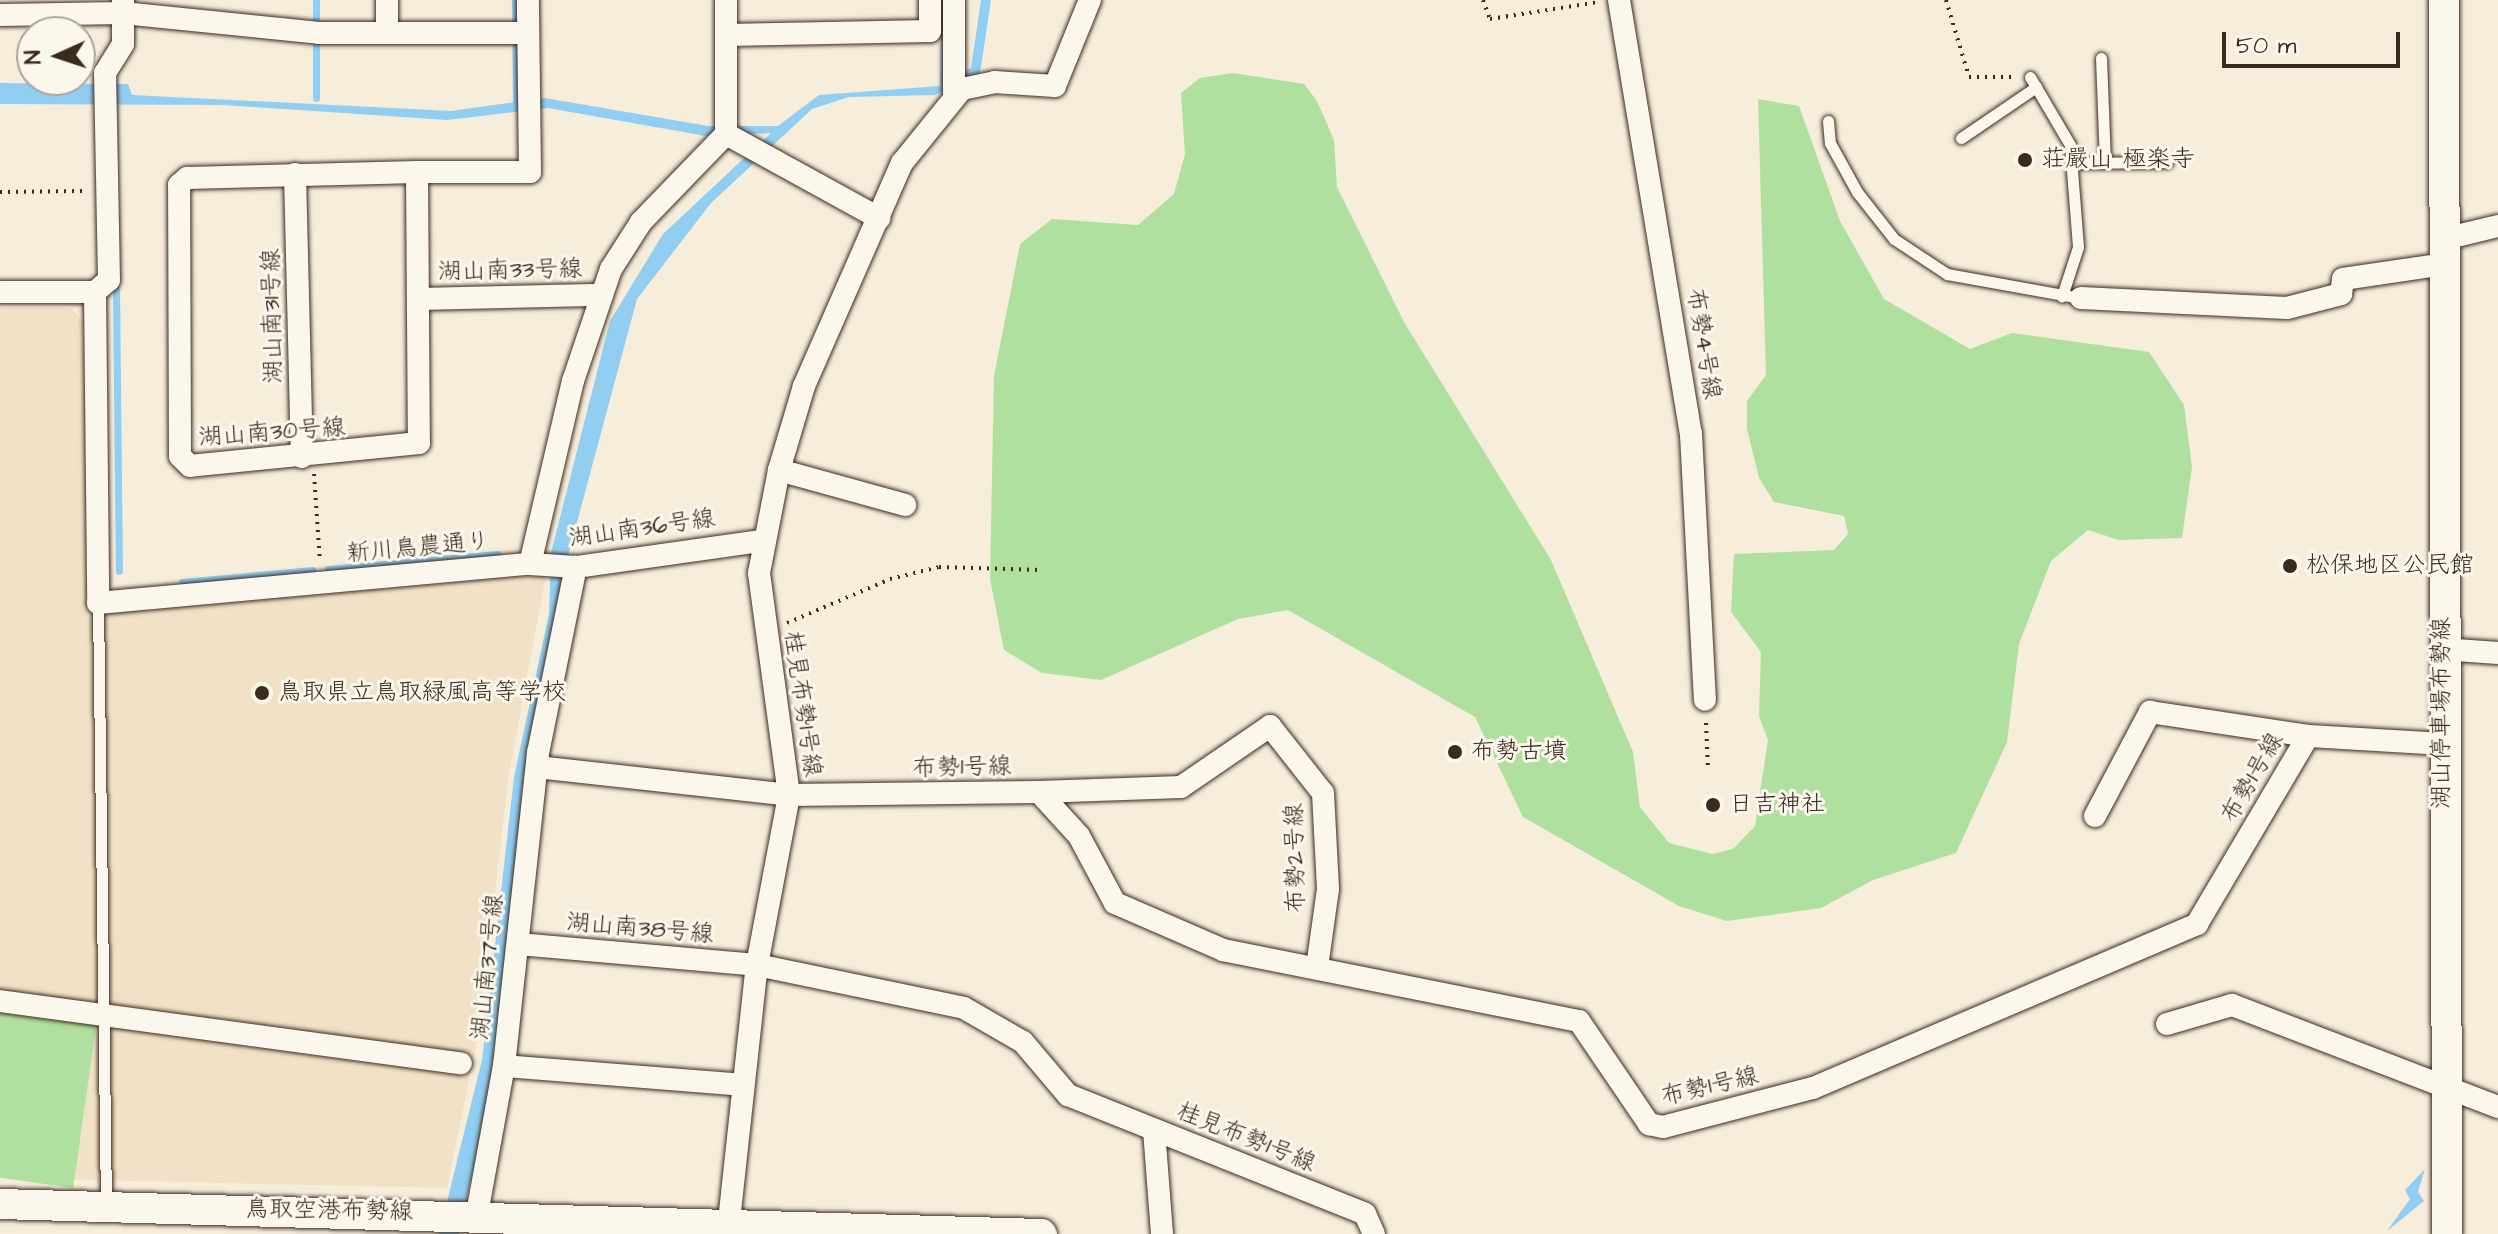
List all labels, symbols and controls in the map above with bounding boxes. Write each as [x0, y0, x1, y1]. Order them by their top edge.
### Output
north arrow [16, 16, 96, 96]
scale bar [2226, 16, 2404, 66]
text: 50 m [2236, 29, 2296, 63]
text: N [18, 49, 49, 65]
place label: 荘嚴山 極楽寺 [2041, 146, 2195, 174]
marker: 荘嚴山 極楽寺 [2016, 151, 2034, 169]
street label: 湖山南31号線 [257, 248, 289, 384]
street label: 湖山南33号線 [438, 255, 582, 287]
street label: 布勢4号線 [1680, 286, 1726, 402]
street label: 湖山南30号線 [197, 413, 347, 453]
street label: 湖山南36号線 [567, 504, 717, 554]
street label: 新川鳥農通り [345, 527, 491, 569]
place label: 松保地区公民館 [2306, 552, 2474, 580]
marker: 松保地区公民館 [2281, 557, 2299, 575]
street label: 湖山停車場布勢線 [2428, 617, 2456, 809]
street label: 桂見布勢1号線 [778, 629, 826, 779]
place label: 鳥取県立鳥取緑風高等学校 [278, 679, 566, 707]
marker: 鳥取県立鳥取緑風高等学校 [253, 684, 271, 702]
street label: 布勢1号線 [2216, 728, 2290, 828]
place label: 布勢古墳 [1471, 738, 1567, 766]
marker: 布勢古墳 [1446, 743, 1464, 761]
street label: 布勢1号線 [912, 753, 1012, 783]
place label: 日吉神社 [1729, 791, 1825, 819]
marker: 日吉神社 [1704, 796, 1722, 814]
street label: 布勢2号線 [1281, 803, 1311, 913]
street label: 湖山南37号線 [466, 892, 510, 1042]
street label: 湖山南38号線 [565, 908, 715, 950]
street label: 布勢1号線 [1658, 1062, 1762, 1112]
street label: 桂見布勢1号線 [1172, 1097, 1320, 1179]
street label: 鳥取空港布勢線 [245, 1195, 413, 1227]

